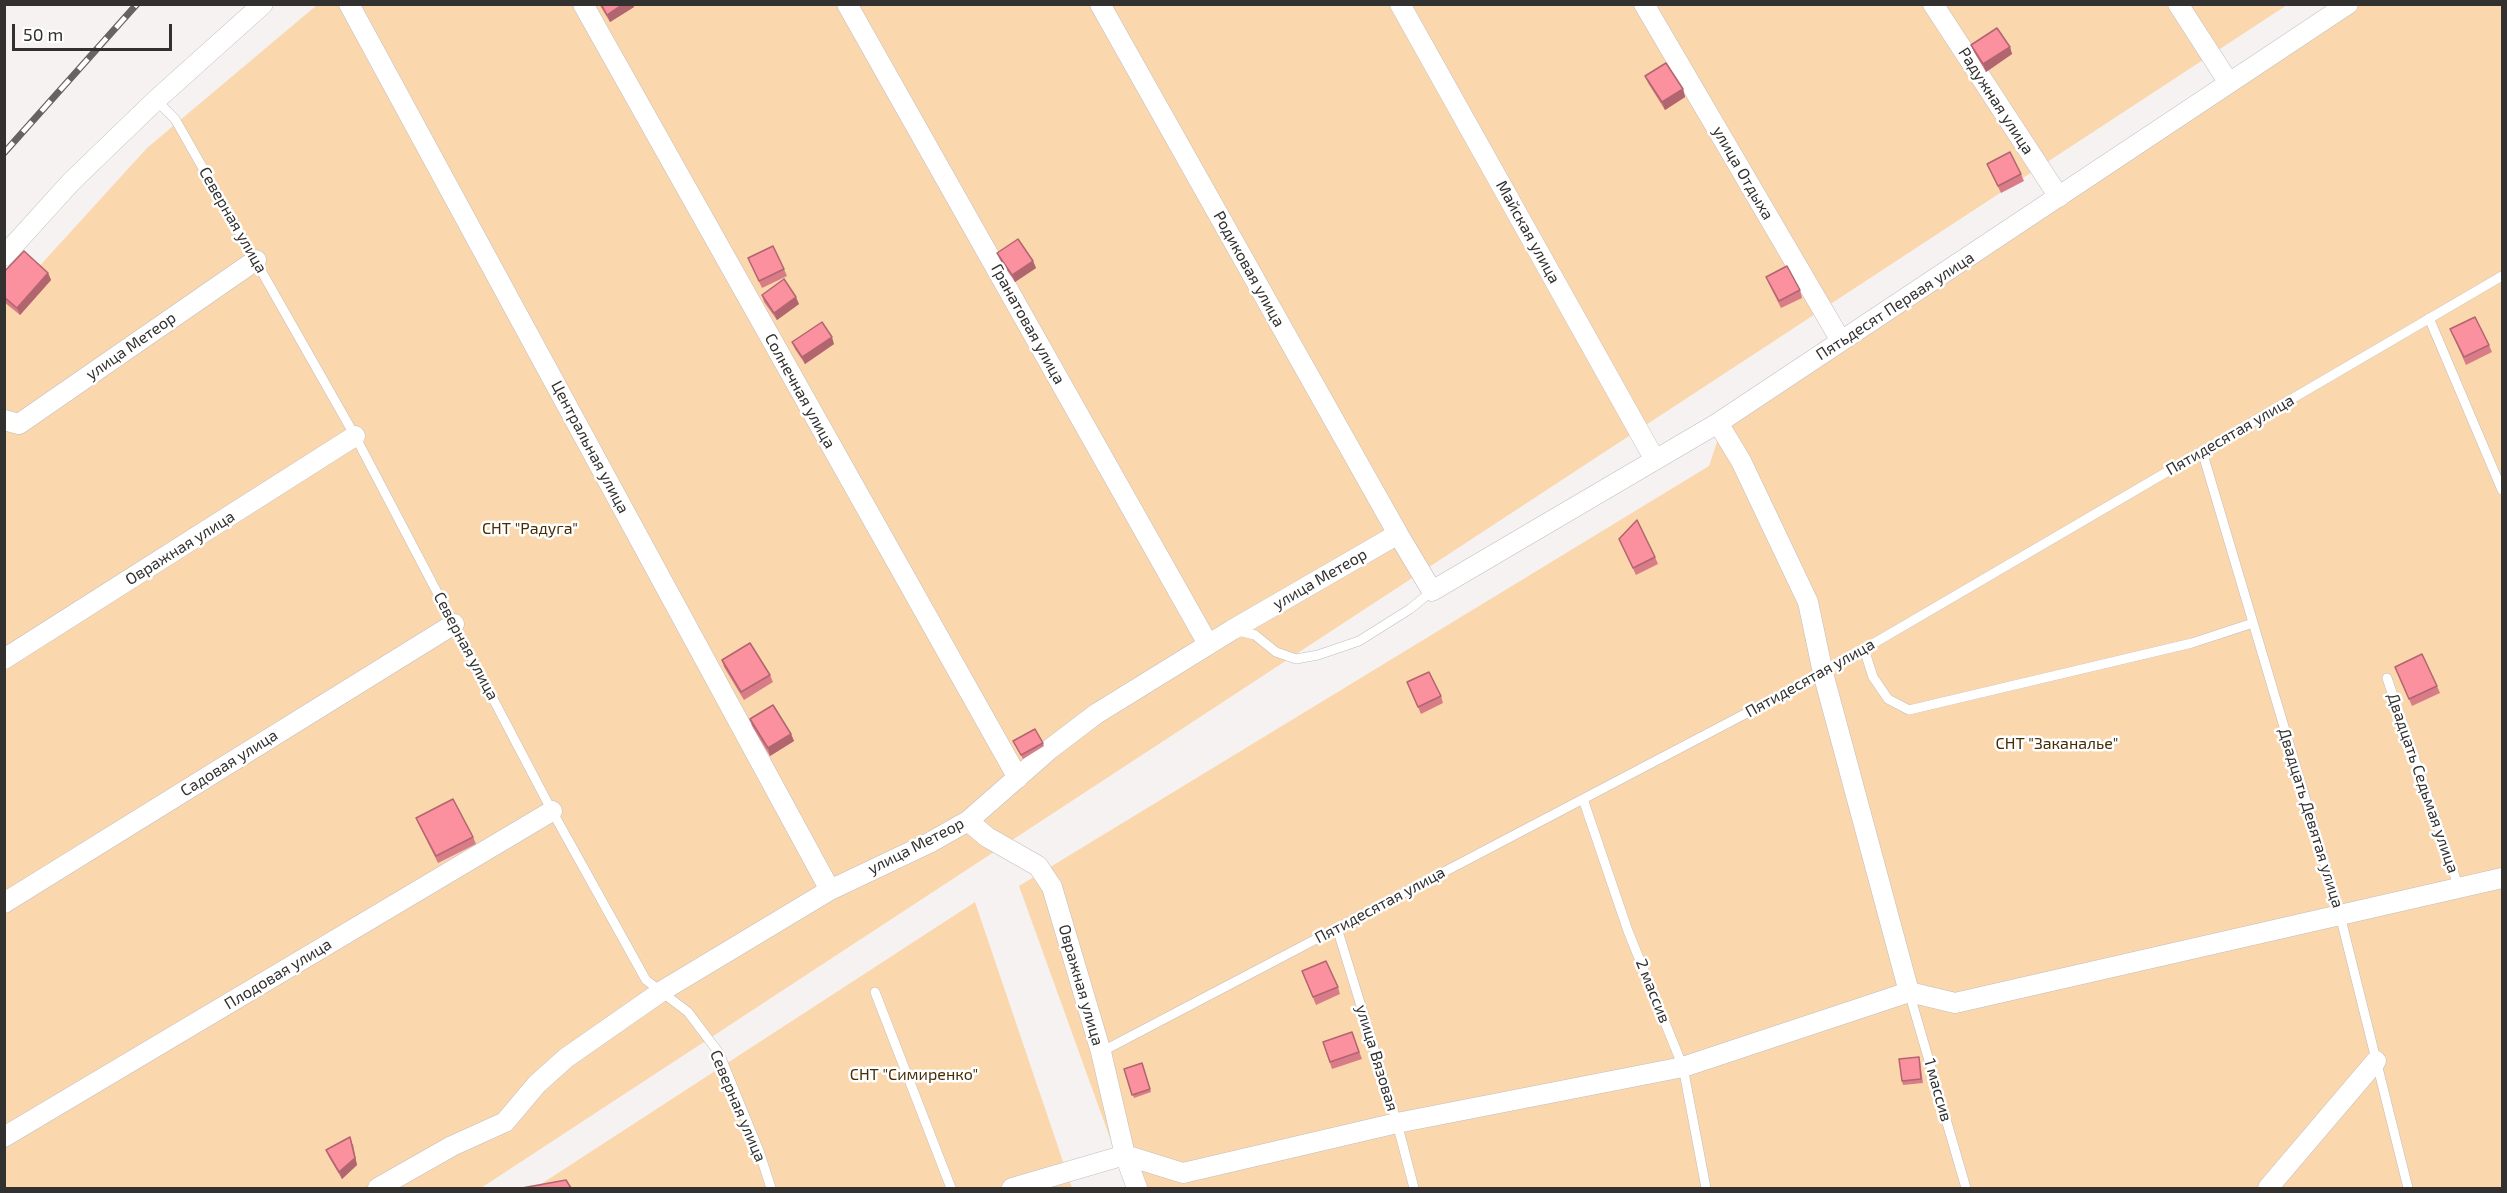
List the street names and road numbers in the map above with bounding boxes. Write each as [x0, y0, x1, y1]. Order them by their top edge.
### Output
street label: Радужная улица [1954, 44, 2038, 158]
street label: улица Отдыха [1708, 123, 1778, 223]
street label: Северная улица [195, 163, 271, 277]
street label: Майская улица [1492, 177, 1564, 287]
street label: Родиковая улица [1209, 208, 1289, 330]
street label: Пятьдесят Первая улица [1812, 248, 1978, 364]
street label: Гранатовая улица [987, 261, 1069, 387]
street label: улица Метеор [82, 308, 180, 384]
street label: Солнечная улица [760, 330, 840, 452]
street label: Центральная улица [547, 377, 633, 517]
street label: Пятидесятая улица [2163, 390, 2297, 480]
street label: Овражная улица [122, 507, 238, 589]
street label: улица Метеор [1270, 544, 1370, 614]
street label: Северная улица [429, 589, 503, 703]
street label: Пятидесятая улица [1742, 635, 1878, 721]
street label: Двадцать Седьмая улица [2383, 690, 2463, 876]
street label: Садовая улица [177, 725, 281, 801]
street label: Двадцать Девятая улица [2274, 726, 2348, 910]
street label: улица Метеор [865, 814, 967, 878]
street label: Пятидесятая улица [1312, 863, 1448, 947]
street label: Овражная улица [1054, 922, 1108, 1048]
street label: Плодовая улица [221, 934, 335, 1014]
street label: 2 массив [1632, 956, 1674, 1026]
street label: улица Вязовая [1352, 1002, 1402, 1114]
street label: Северная улица [706, 1047, 770, 1165]
street label: 1 массив [1920, 1056, 1956, 1124]

